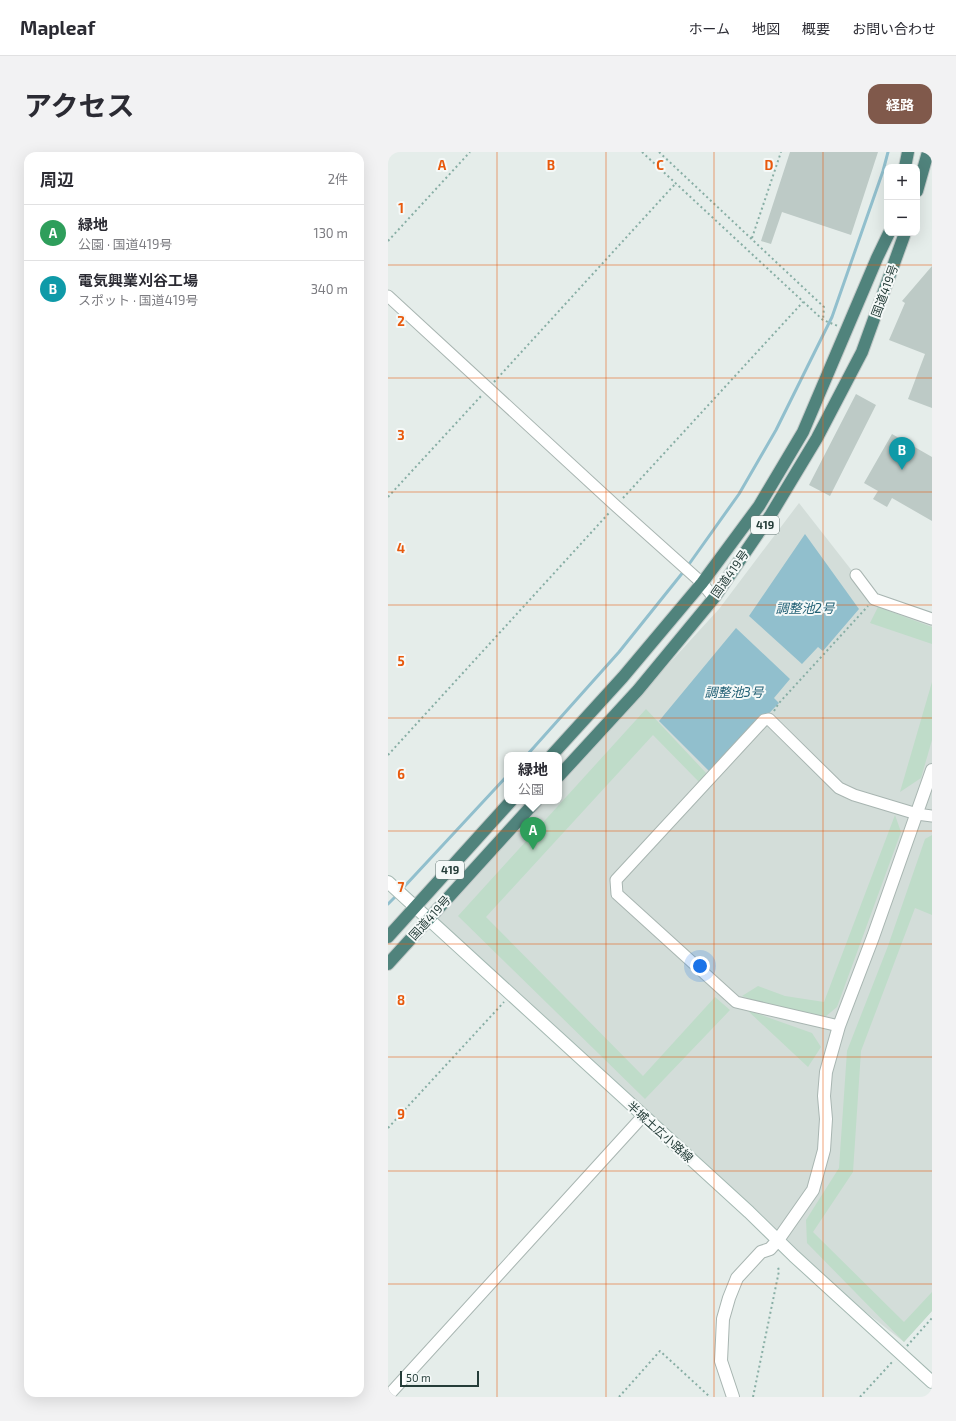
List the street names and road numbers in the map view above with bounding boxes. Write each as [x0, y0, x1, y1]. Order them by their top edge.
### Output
street label: 国道419号 [868, 262, 900, 319]
road number: 419 [751, 516, 779, 534]
street label: 国道419号 [708, 547, 751, 600]
road number: 419 [436, 861, 464, 879]
street label: 国道419号 [406, 892, 453, 942]
street label: 半城土広小路線 [625, 1098, 697, 1165]

